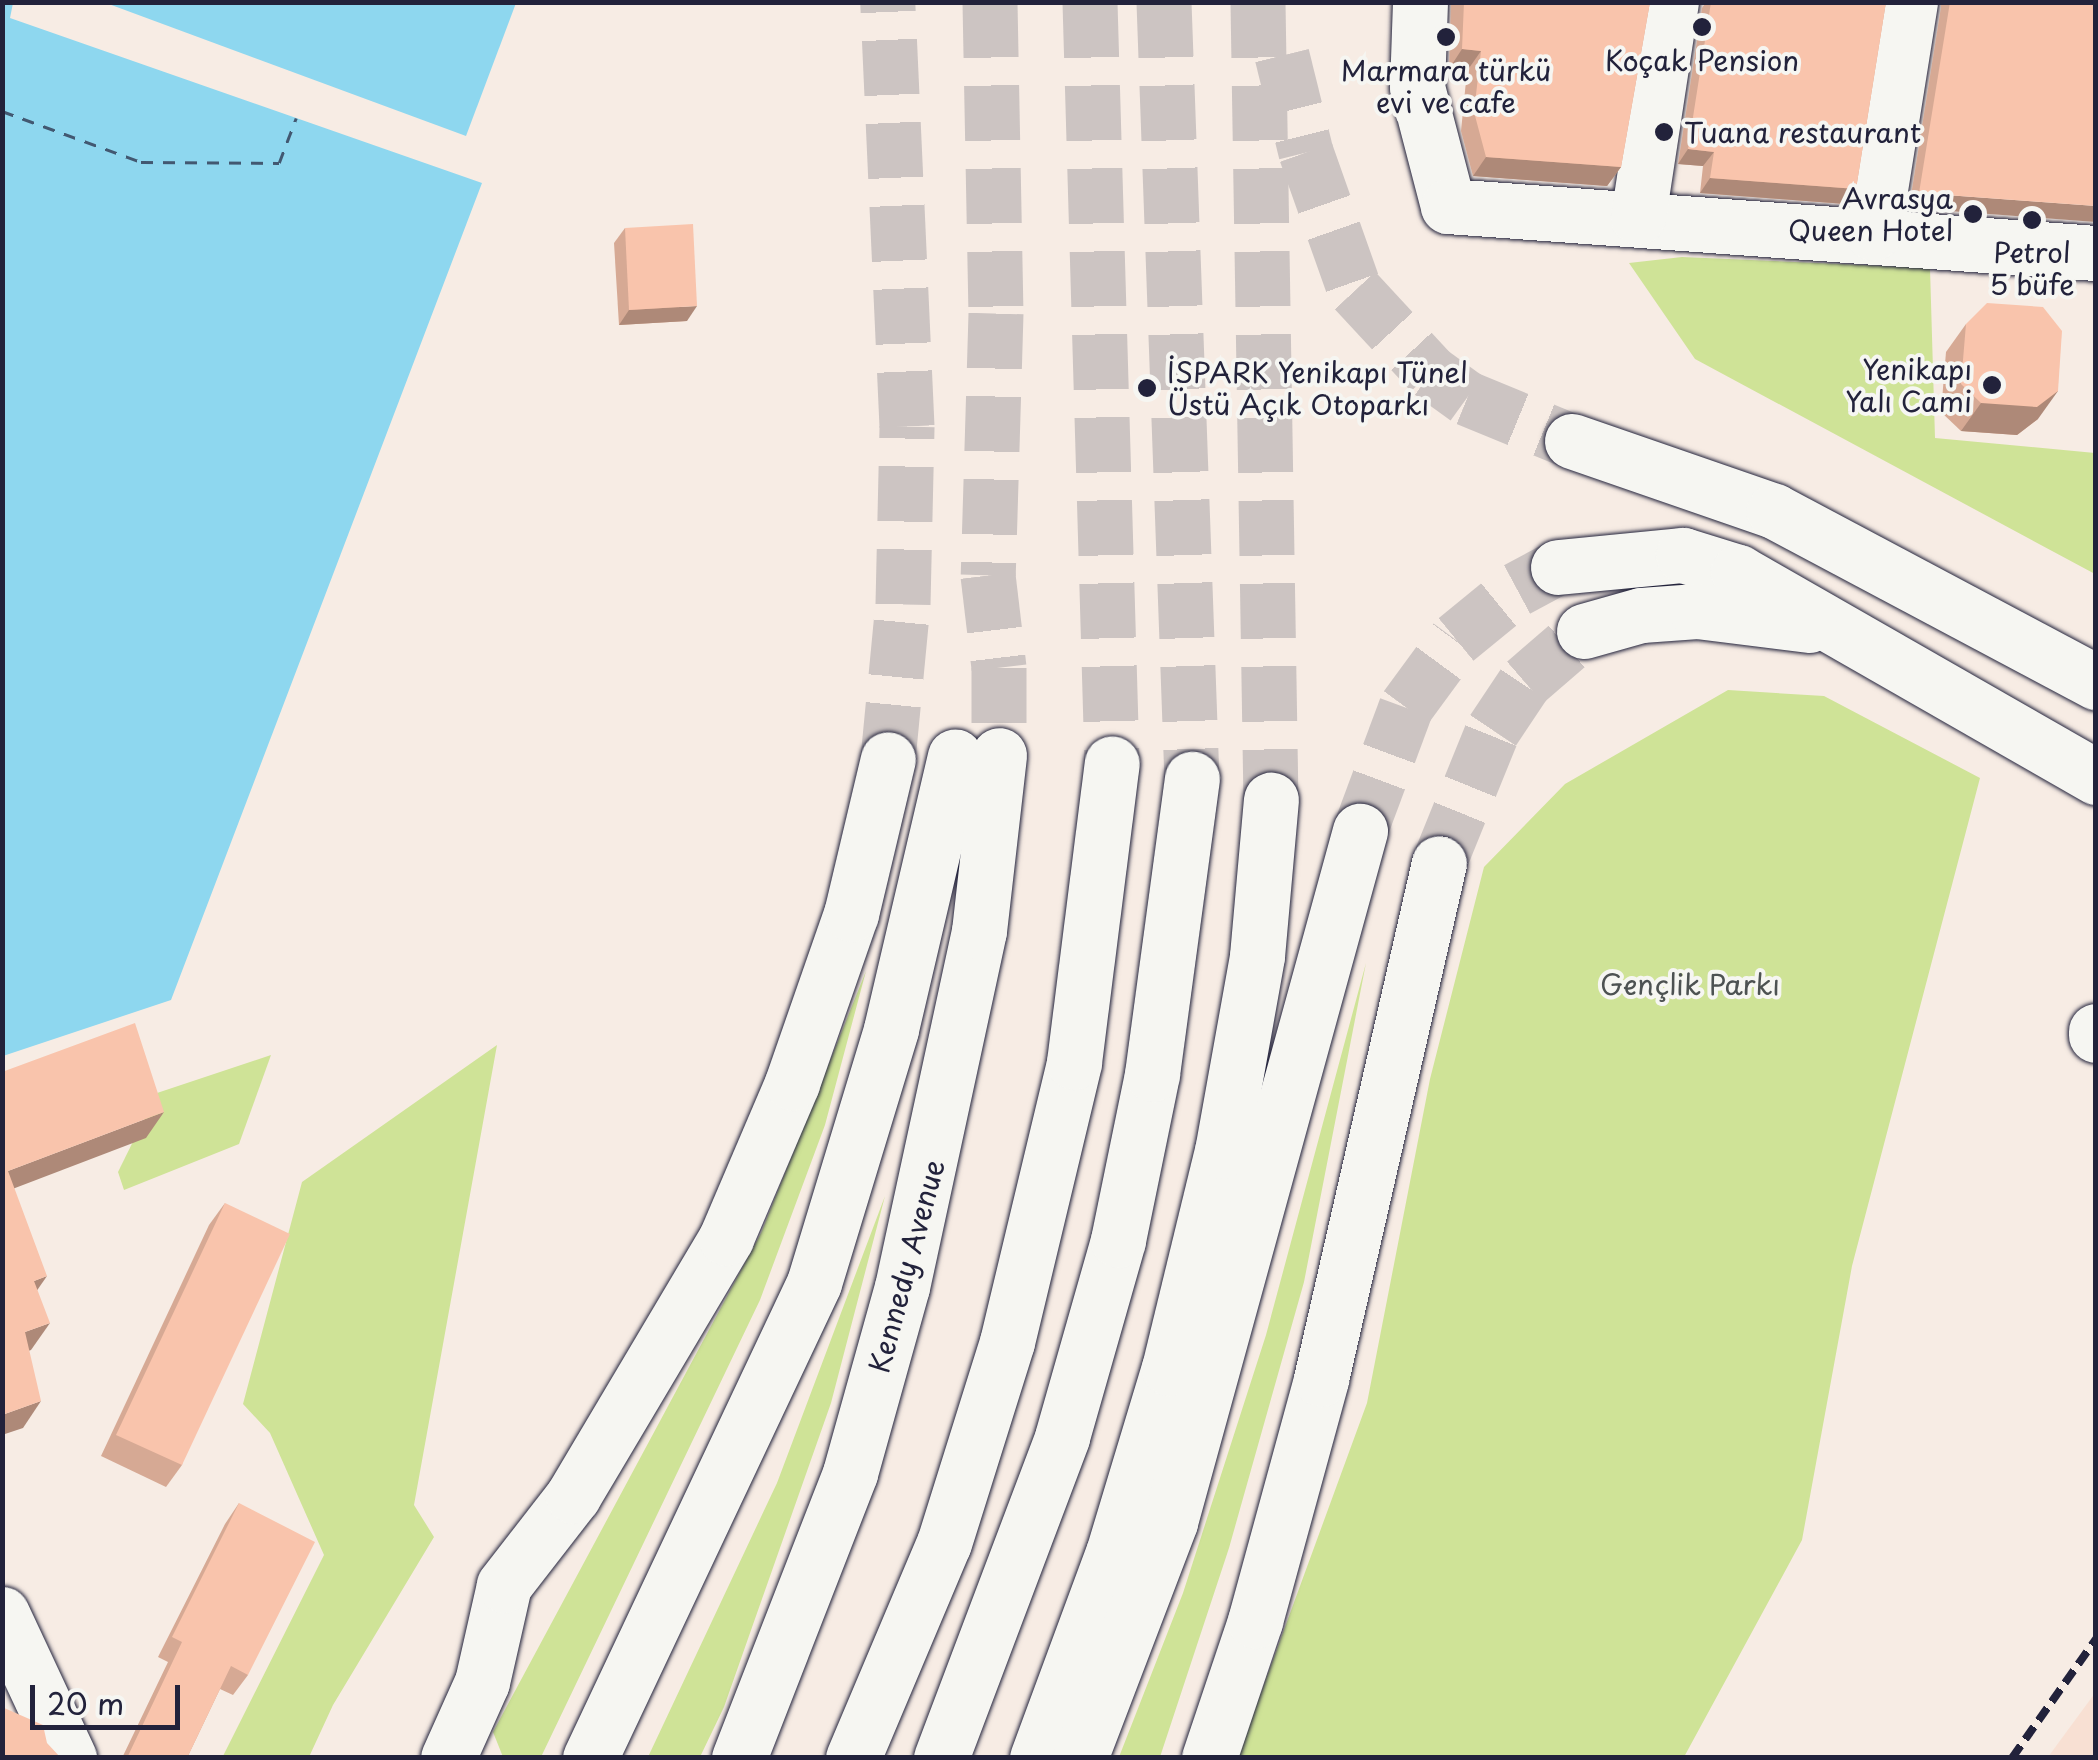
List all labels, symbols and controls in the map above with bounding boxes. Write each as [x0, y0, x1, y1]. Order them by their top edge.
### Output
marker: Koçak Pension [1691, 16, 1713, 38]
marker: Marmara türkü evi ve cafe [1435, 26, 1457, 48]
place label: Koçak Pension [1605, 43, 1799, 77]
place label: Marmara türkü evi ve cafe [1340, 53, 1552, 119]
place label: Tuana restaurant [1684, 115, 1923, 149]
marker: Tuana restaurant [1653, 121, 1675, 143]
place label: Avrasya Queen Hotel [1786, 181, 1953, 247]
marker: Avrasya Queen Hotel [1962, 203, 1984, 225]
marker: Petrol 5 büfe [2021, 209, 2043, 231]
place label: Petrol 5 büfe [1990, 235, 2074, 301]
place label: Yenikapı Yalı Cami [1844, 352, 1972, 418]
place label: İSPARK Yenikapı Tünel Üstü Açık Otoparkı [1167, 355, 1470, 421]
marker: Yenikapı Yalı Cami [1981, 374, 2003, 396]
marker: İSPARK Yenikapı Tünel Üstü Açık Otoparkı [1136, 377, 1158, 399]
park label: Gençlik Parkı [1599, 967, 1781, 1001]
street label: Kennedy Avenue [861, 1156, 951, 1376]
scale bar [35, 1665, 185, 1727]
text: 20 m [47, 1680, 124, 1725]

